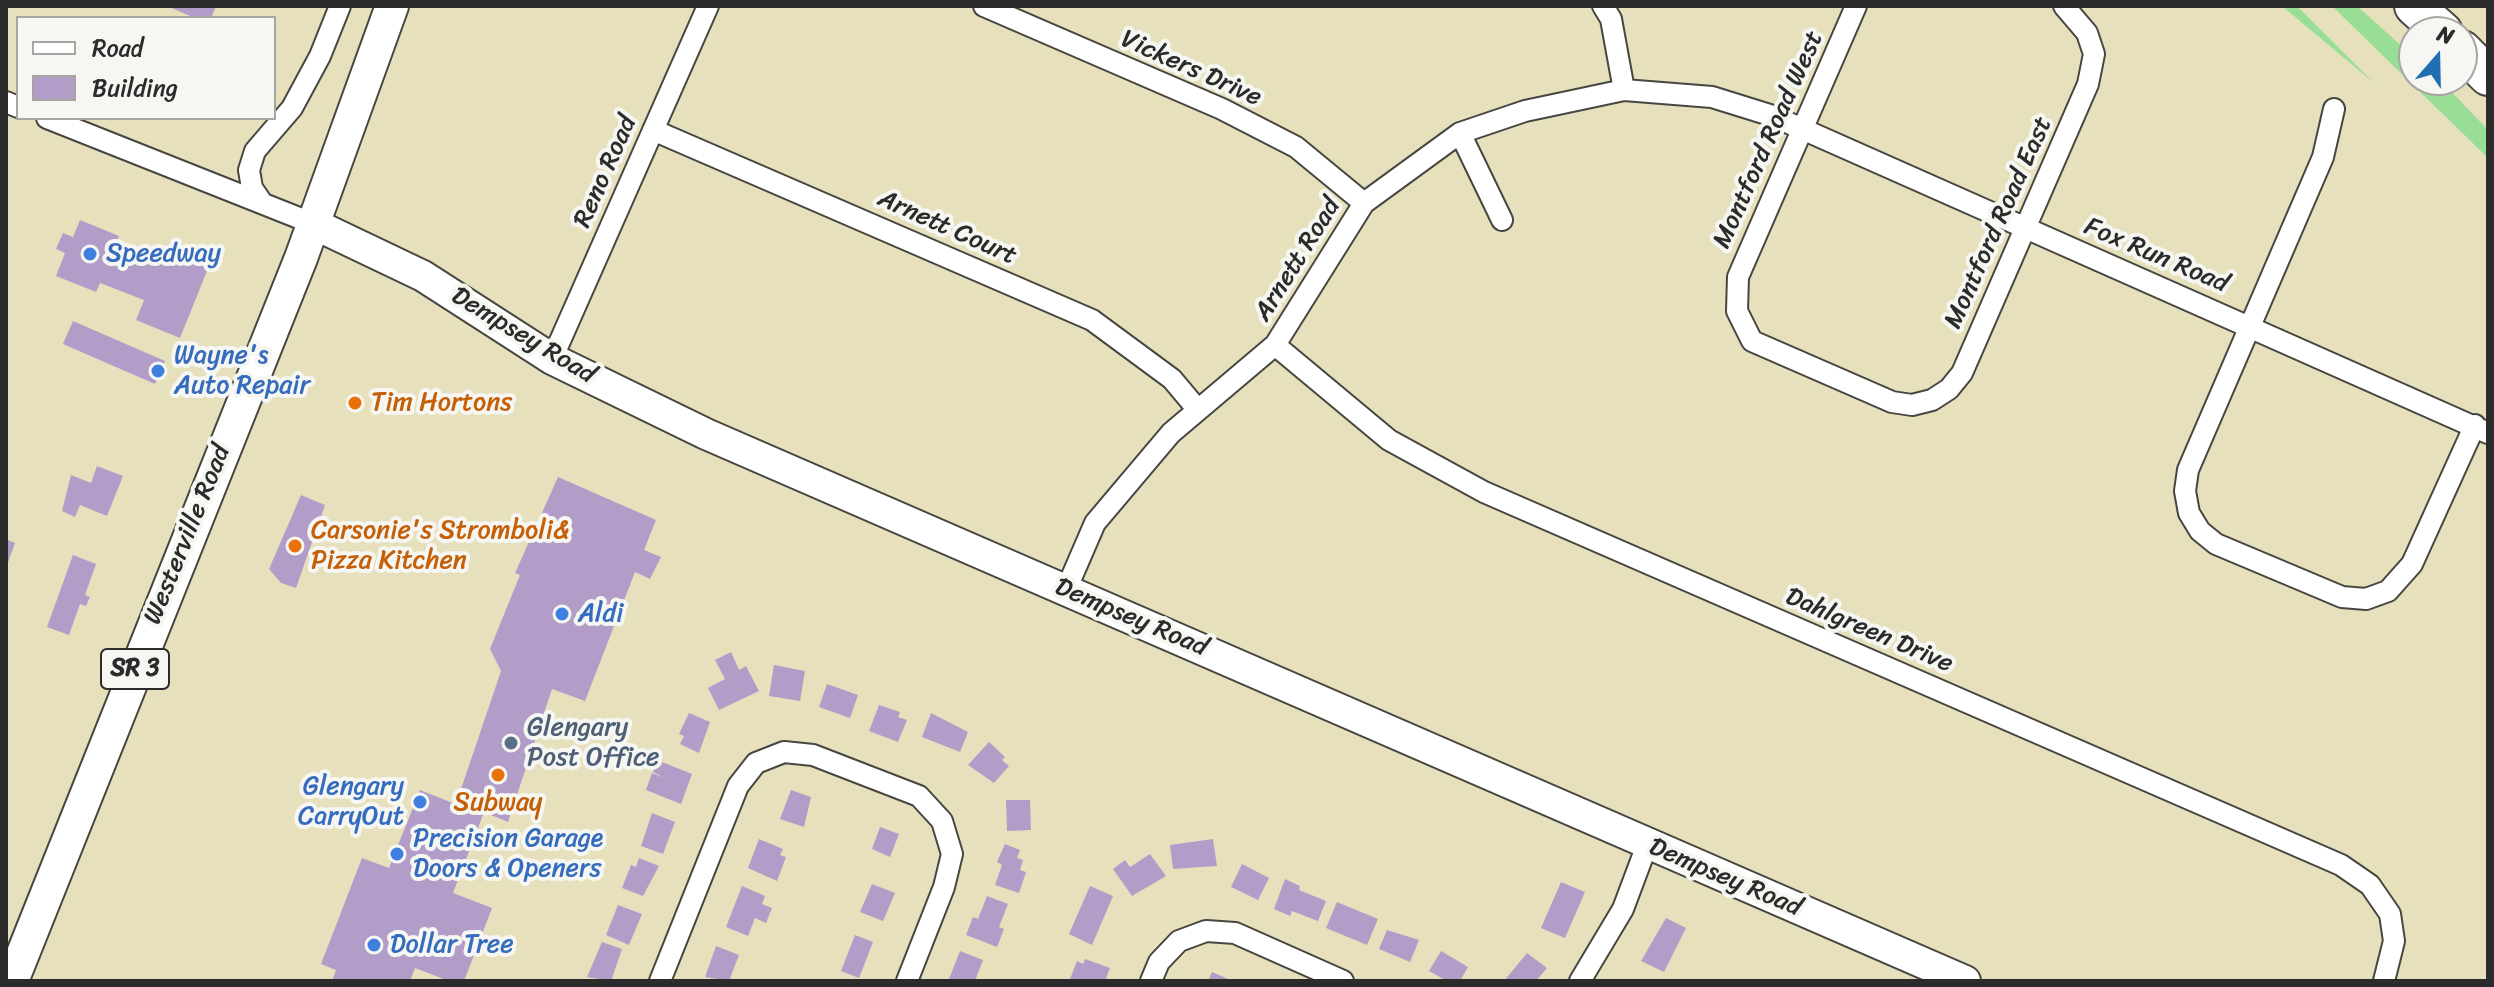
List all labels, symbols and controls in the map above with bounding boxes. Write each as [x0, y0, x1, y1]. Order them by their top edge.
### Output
text: N [2432, 14, 2460, 56]
legend [16, 16, 276, 120]
north arrow [2398, 16, 2478, 96]
street label: Vickers Drive [1116, 24, 1266, 114]
street label: Montford Road West [1707, 26, 1831, 254]
text: Road [92, 27, 143, 69]
text: Building [92, 67, 178, 109]
street label: Reno Road [568, 111, 644, 233]
street label: Montford Road East [1938, 112, 2060, 334]
street label: Arnett Court [873, 184, 1021, 272]
street label: Arnett Road [1248, 193, 1348, 327]
street label: Fox Run Road [2079, 212, 2233, 300]
place label: Speedway [106, 238, 221, 270]
marker: Speedway [81, 245, 99, 263]
street label: Dempsey Road [445, 281, 601, 391]
place label: Wayne's Auto Repair [174, 340, 310, 402]
marker: Wayne's Auto Repair [149, 362, 167, 380]
place label: Tim Hortons [371, 387, 512, 419]
marker: Tim Hortons [346, 394, 364, 412]
street label: Westerville Road [138, 441, 238, 629]
place label: Carsonie's Stromboli& Pizza Kitchen [311, 515, 569, 576]
marker: Carsonie's Stromboli& Pizza Kitchen [286, 537, 304, 555]
street label: Dempsey Road [1050, 572, 1212, 664]
street label: Dahlgreen Drive [1781, 582, 1957, 680]
place label: Aldi [578, 598, 623, 630]
marker: Aldi [553, 605, 571, 623]
road number: SR 3 [101, 649, 169, 689]
place label: Glengary Post Office [527, 712, 659, 774]
marker: Glengary Post Office [502, 734, 520, 752]
marker: Subway [489, 766, 507, 784]
place label: Glengary CarryOut [298, 771, 404, 832]
place label: Subway [454, 787, 542, 819]
marker: Glengary CarryOut [411, 793, 429, 811]
place label: Precision Garage Doors & Openers [413, 823, 603, 884]
street label: Dempsey Road [1644, 832, 1806, 924]
marker: Precision Garage Doors & Openers [388, 845, 406, 863]
place label: Dollar Tree [390, 929, 514, 961]
marker: Dollar Tree [365, 936, 383, 954]

